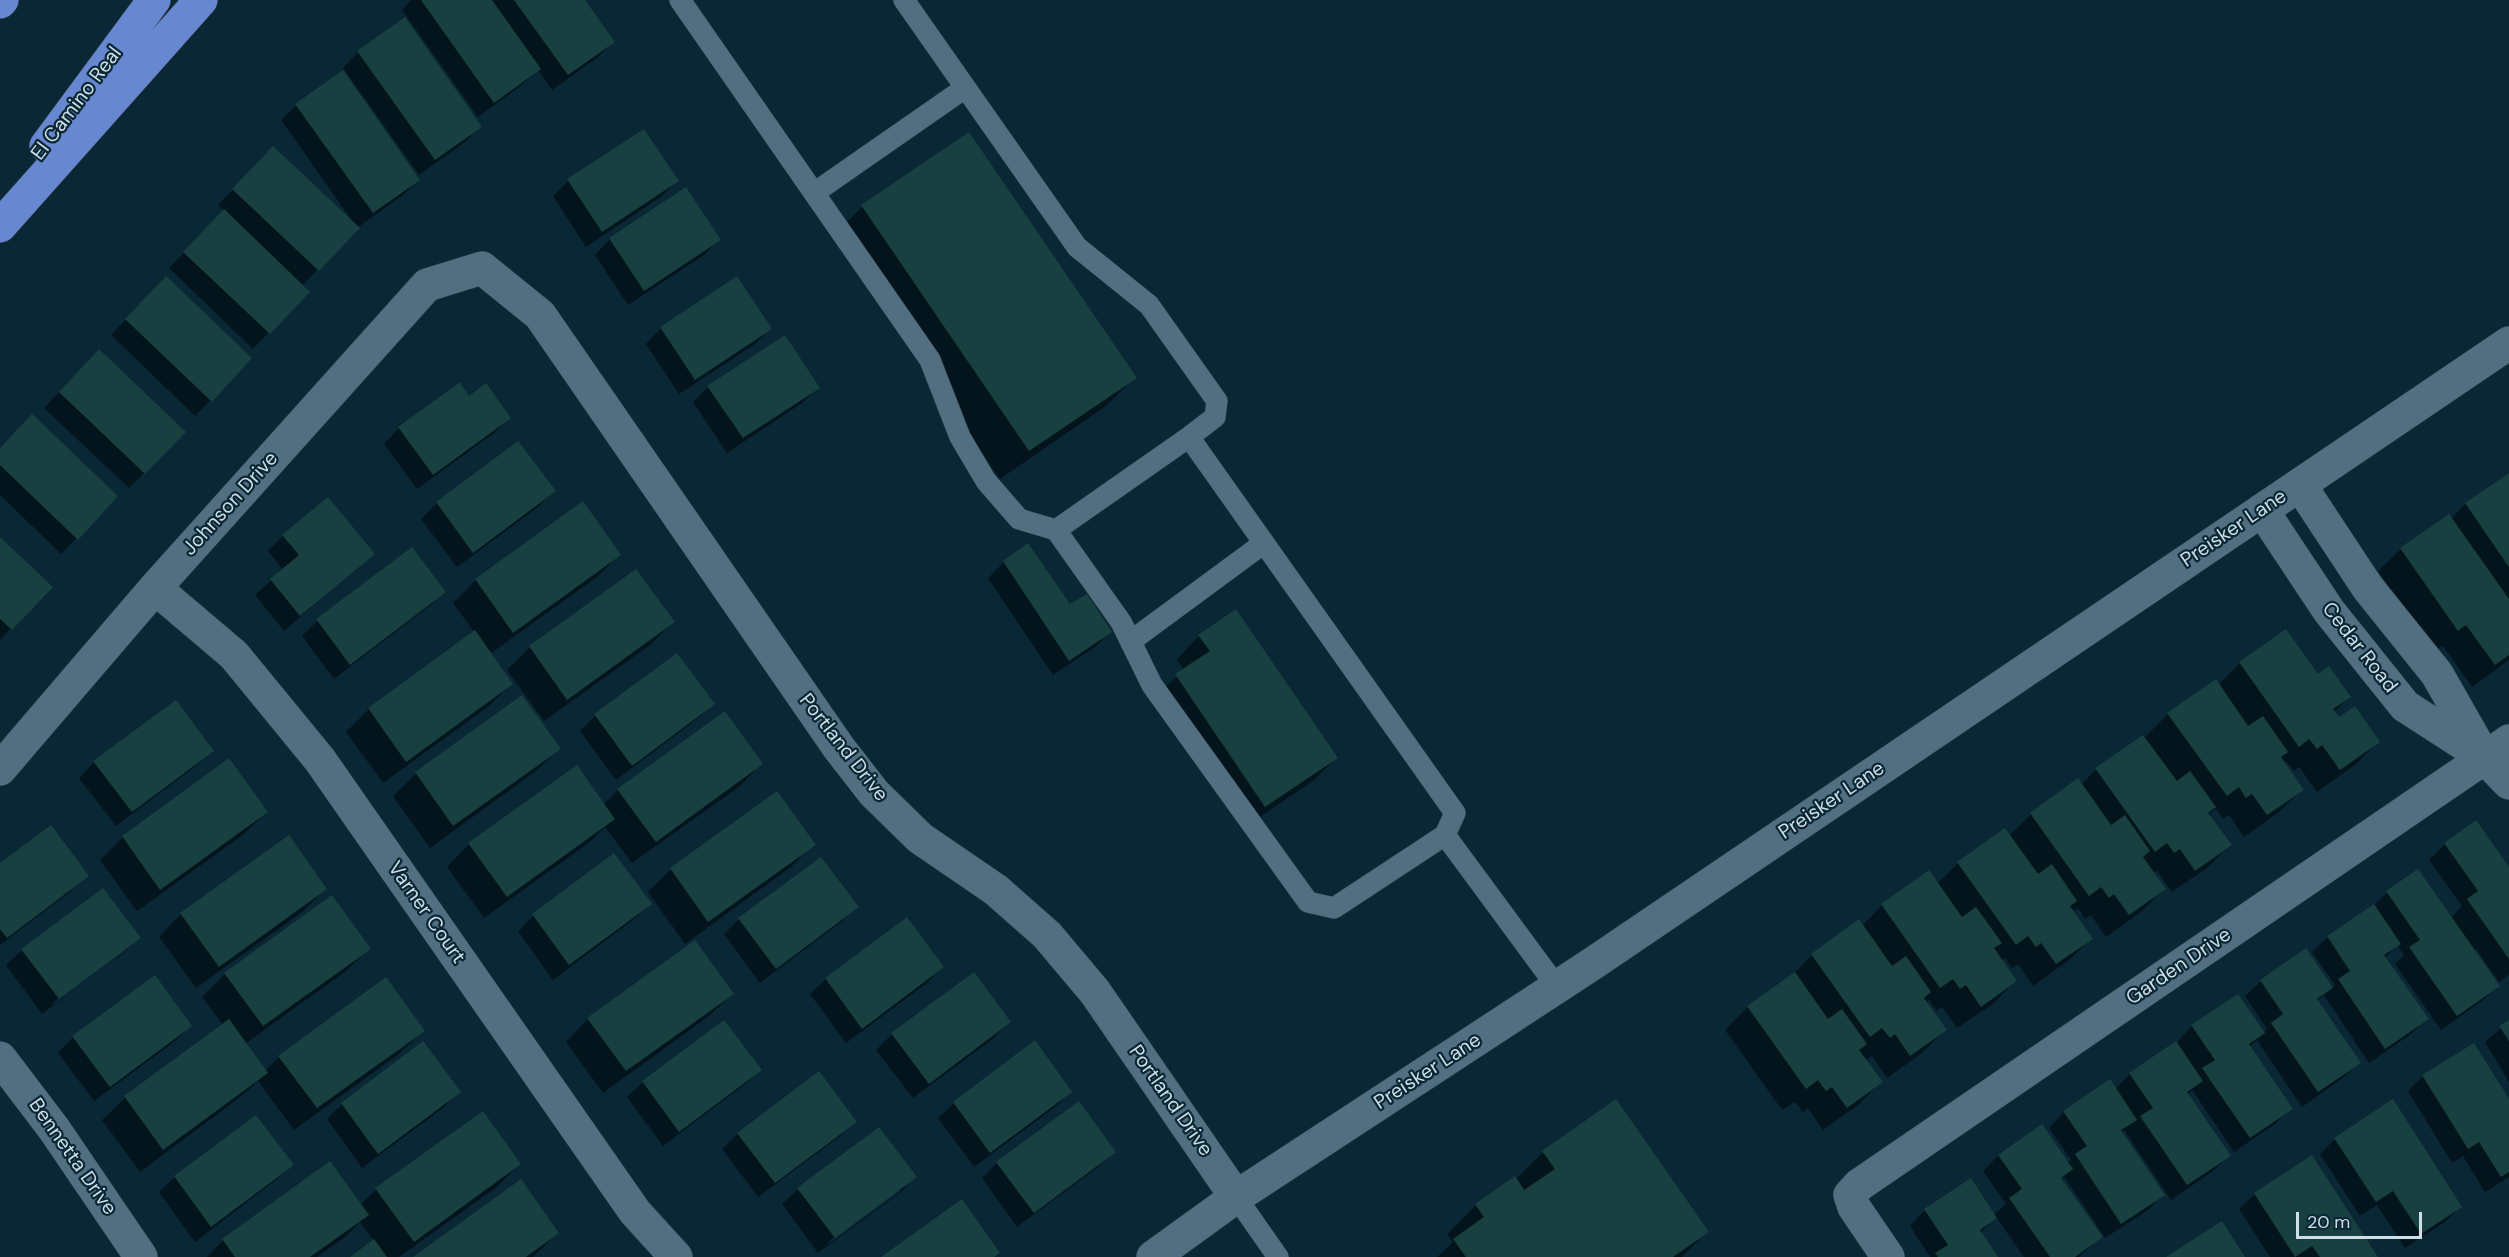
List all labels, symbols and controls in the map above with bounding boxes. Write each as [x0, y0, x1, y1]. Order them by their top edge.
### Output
street label: El Camino Real [27, 43, 127, 165]
street label: Johnson Drive [178, 447, 284, 561]
street label: Preisker Lane [2177, 485, 2291, 573]
street label: Cedar Road [2316, 598, 2402, 698]
street label: Portland Drive [793, 689, 893, 807]
street label: Preisker Lane [1775, 757, 1889, 845]
street label: Varner Court [382, 857, 470, 969]
street label: Garden Drive [2122, 923, 2236, 1011]
street label: Preisker Lane [1370, 1029, 1486, 1115]
street label: Portland Drive [1123, 1041, 1217, 1161]
street label: Bennetta Drive [23, 1094, 121, 1220]
scale bar [2299, 1200, 2425, 1238]
text: 20 m [2307, 1210, 2350, 1234]

